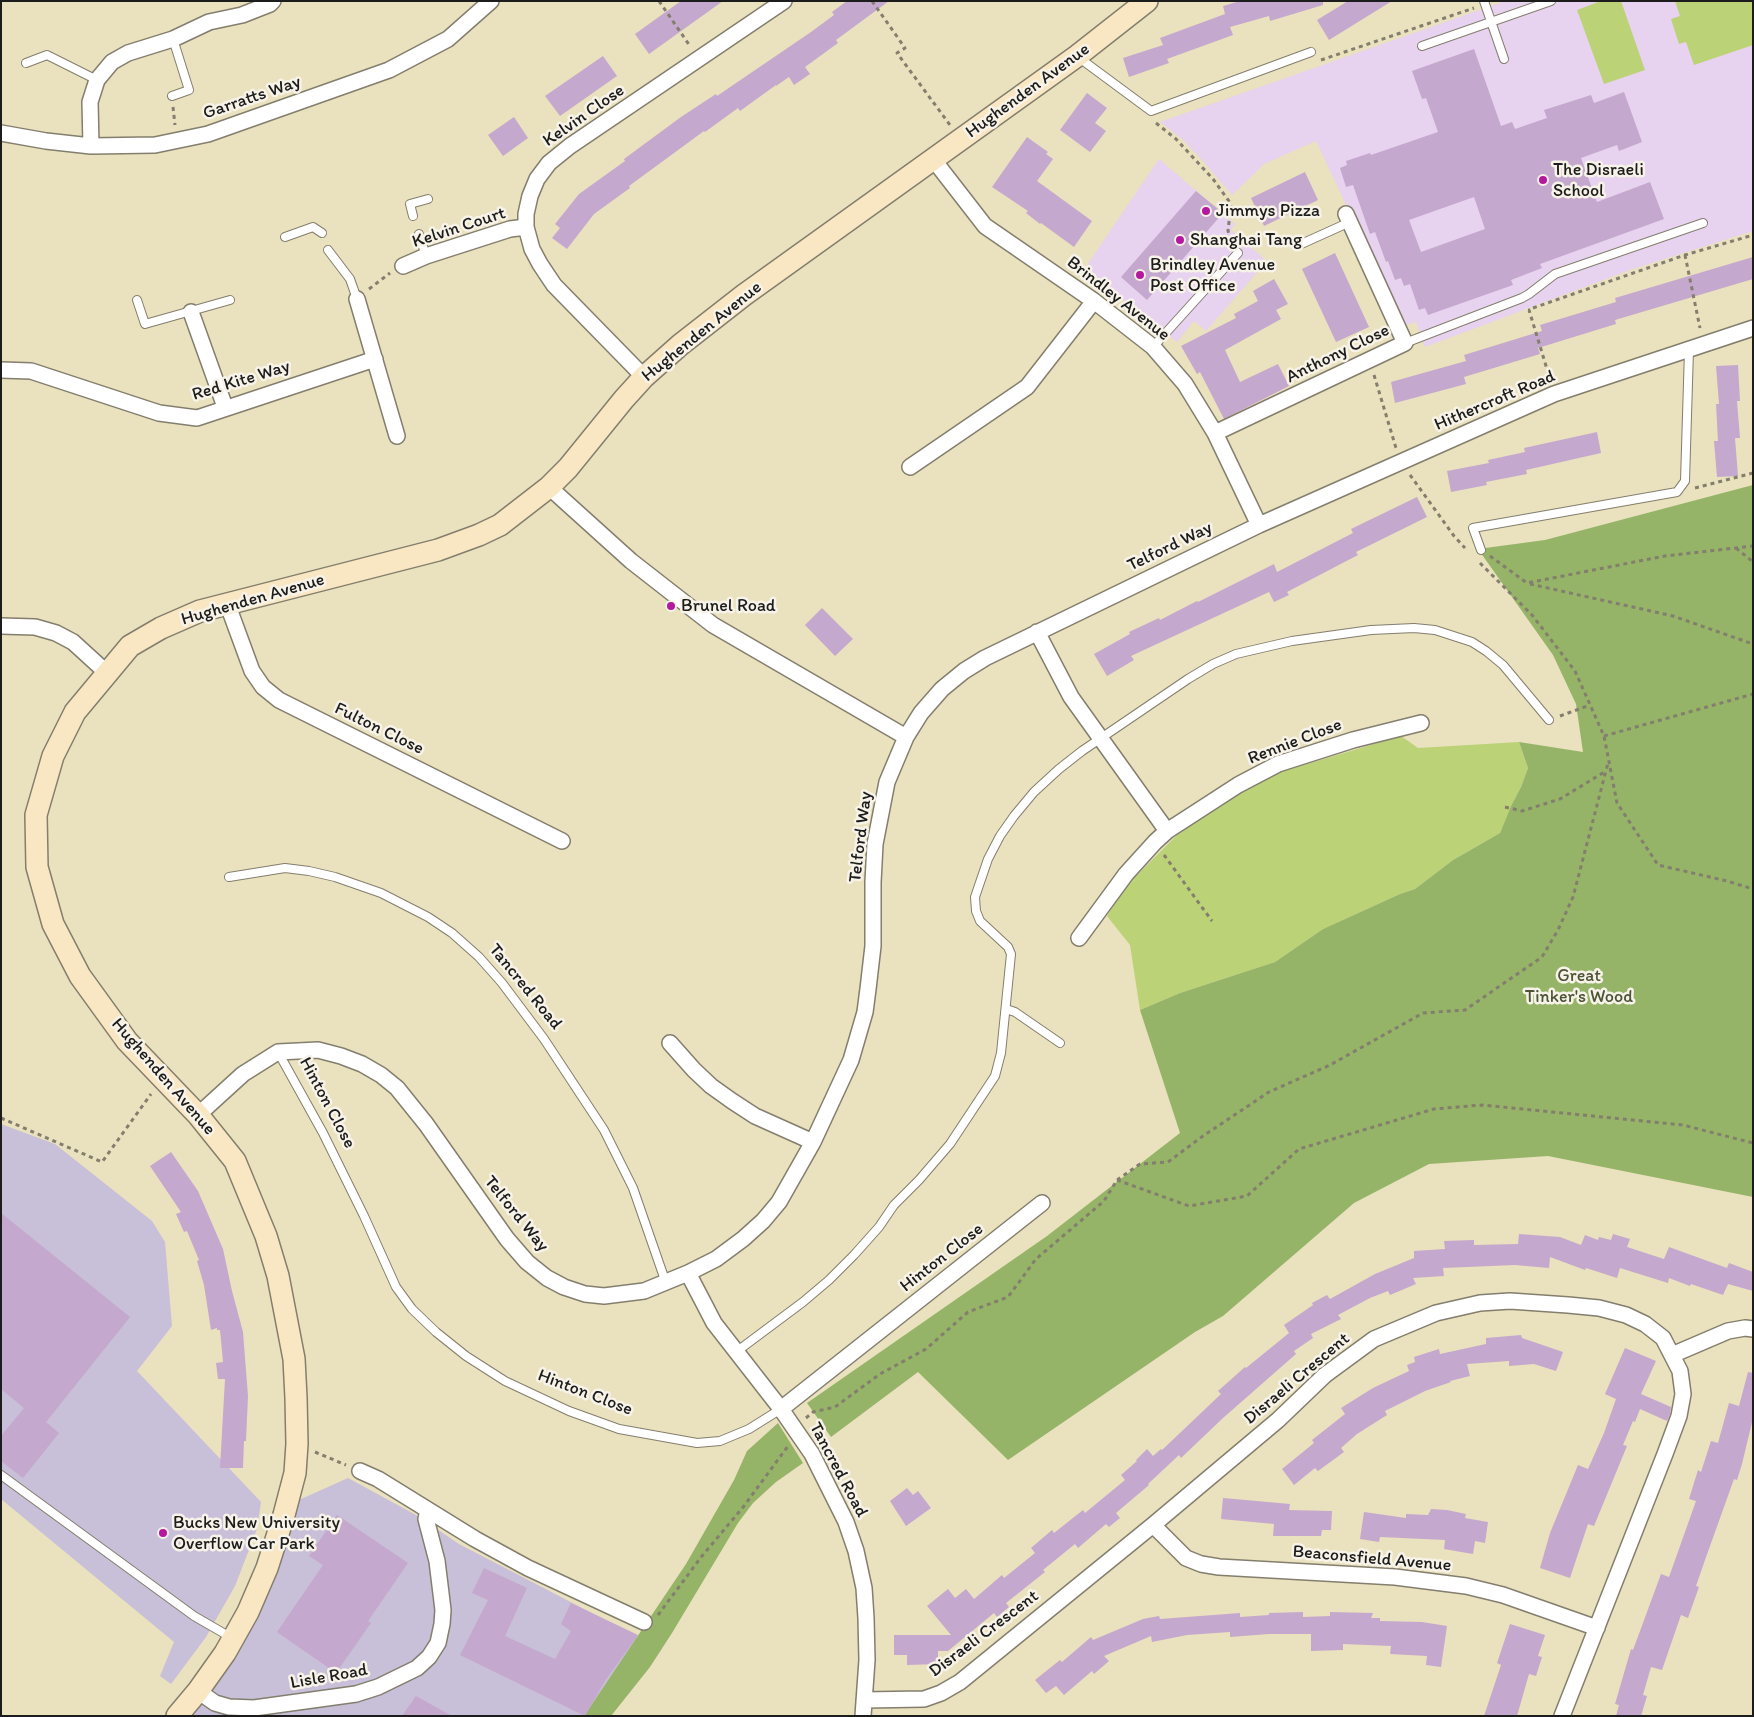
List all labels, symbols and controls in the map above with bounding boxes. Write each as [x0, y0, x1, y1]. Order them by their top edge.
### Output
street label: Hughenden Avenue [962, 39, 1094, 143]
street label: Garratts Way [200, 71, 304, 125]
street label: Kelvin Close [539, 80, 629, 152]
place label: The Disraeli School [1553, 159, 1644, 202]
marker: The Disraeli School [1537, 174, 1549, 186]
place label: Jimmys Pizza [1216, 200, 1320, 222]
street label: Kelvin Court [410, 203, 508, 253]
marker: Jimmys Pizza [1200, 205, 1212, 217]
place label: Shanghai Tang [1190, 229, 1302, 251]
marker: Shanghai Tang [1174, 234, 1186, 246]
street label: Brindley Avenue [1062, 252, 1174, 346]
place label: Brindley Avenue Post Office [1150, 254, 1275, 296]
marker: Brindley Avenue Post Office [1134, 269, 1146, 281]
street label: Hughenden Avenue [638, 277, 766, 387]
street label: Anthony Close [1283, 320, 1393, 388]
street label: Red Kite Way [189, 356, 293, 406]
street label: Hithercroft Road [1431, 366, 1559, 436]
street label: Telford Way [1124, 517, 1216, 577]
street label: Hughenden Avenue [179, 569, 327, 631]
place label: Brunel Road [681, 595, 776, 617]
marker: Brunel Road [665, 600, 677, 612]
street label: Fulton Close [331, 698, 427, 760]
street label: Rennie Close [1245, 714, 1345, 770]
street label: Telford Way [845, 790, 877, 884]
street label: Tancred Road [484, 940, 566, 1034]
park label: Great Tinker's Wood [1525, 965, 1633, 1008]
street label: Hughenden Avenue [106, 1014, 220, 1140]
street label: Hinton Close [294, 1054, 360, 1152]
street label: Telford Way [479, 1172, 553, 1256]
street label: Hinton Close [896, 1219, 988, 1297]
street label: Disraeli Crescent [1240, 1328, 1354, 1430]
street label: Hinton Close [535, 1365, 635, 1421]
street label: Tancred Road [804, 1419, 872, 1521]
place label: Bucks New University Overflow Car Park [173, 1512, 340, 1555]
marker: Bucks New University Overflow Car Park [157, 1527, 169, 1539]
street label: Beaconsfield Avenue [1292, 1541, 1452, 1577]
street label: Disraeli Crescent [925, 1586, 1043, 1682]
street label: Lisle Road [289, 1660, 369, 1694]

